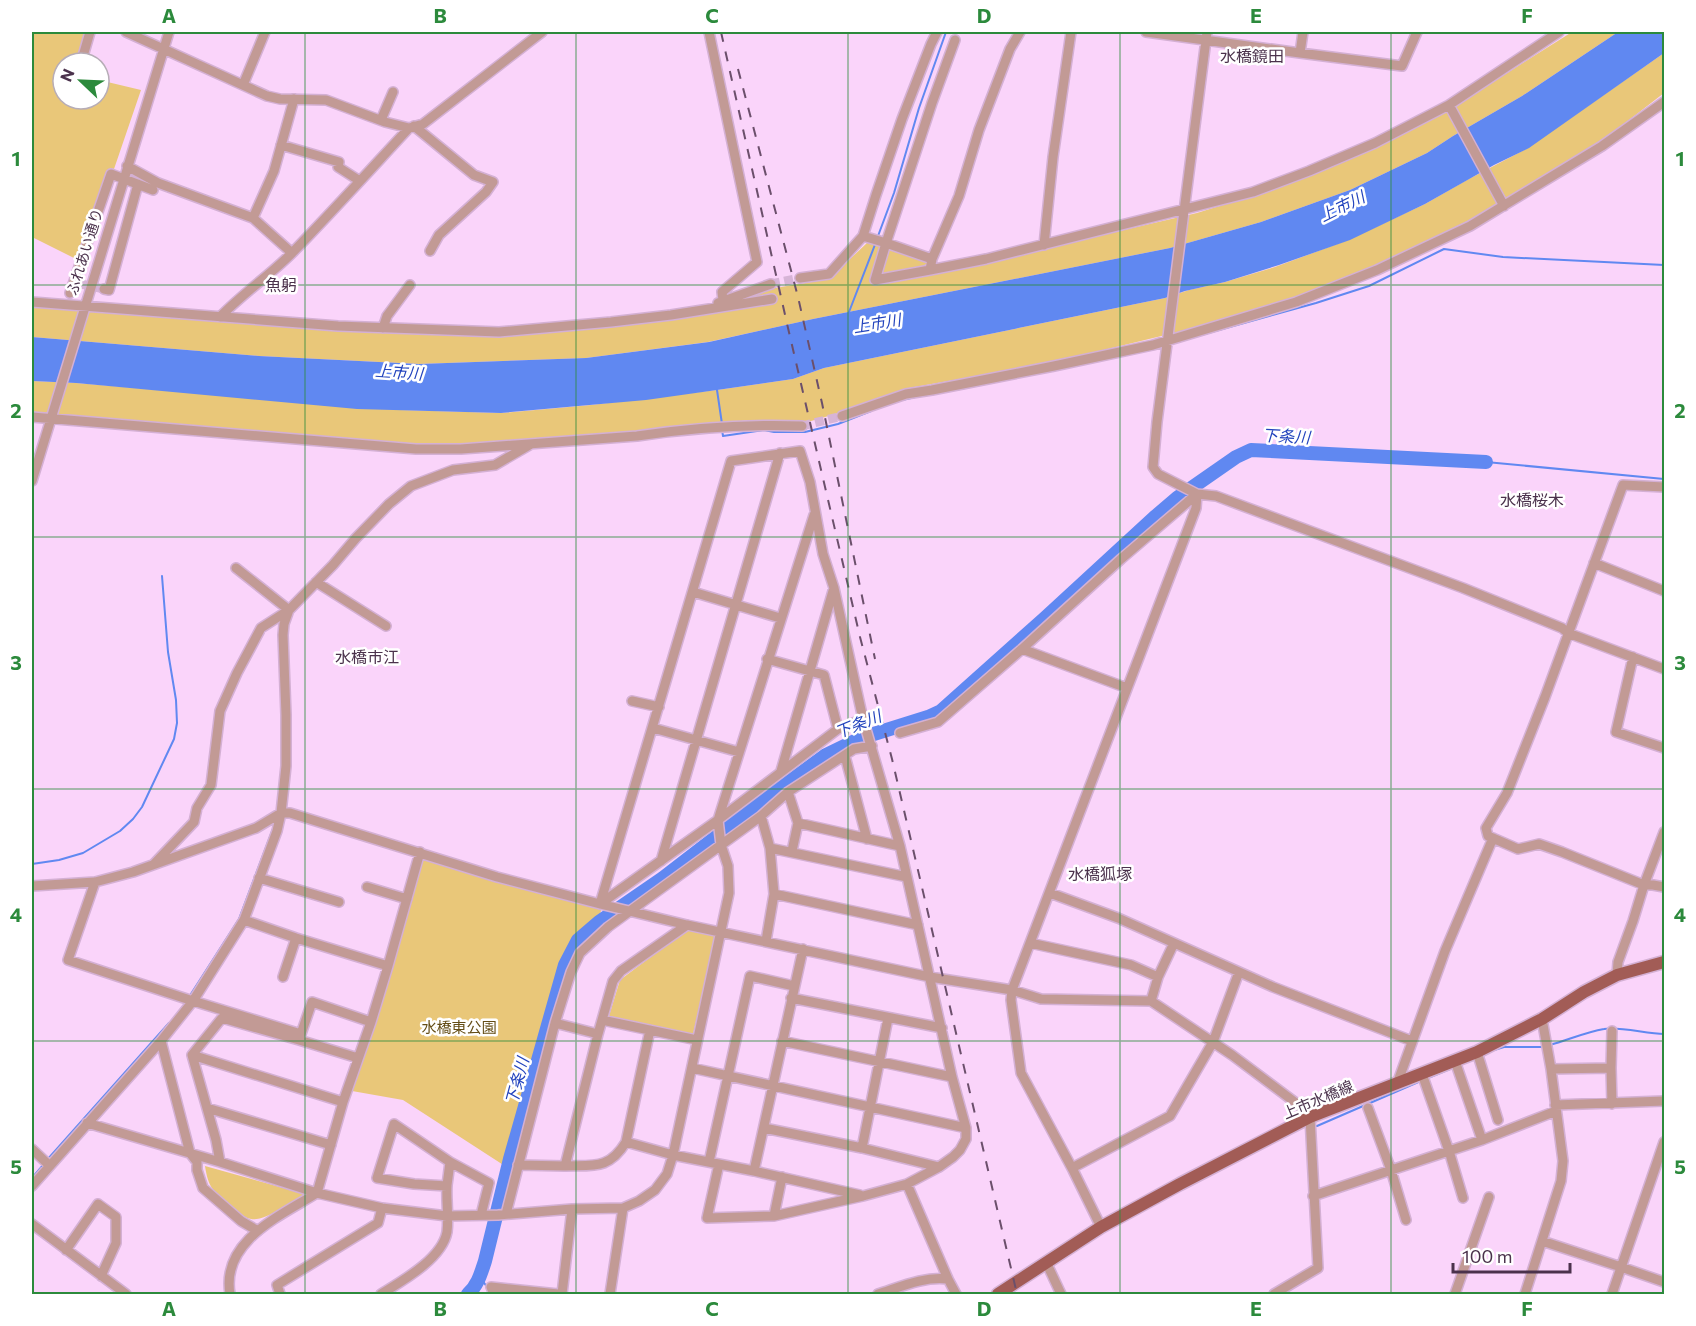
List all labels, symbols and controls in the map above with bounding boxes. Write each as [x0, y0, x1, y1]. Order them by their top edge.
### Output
text: A [162, 3, 176, 27]
text: B [433, 3, 447, 27]
text: C [705, 3, 719, 27]
text: D [977, 3, 991, 27]
text: E [1250, 3, 1262, 27]
text: F [1521, 3, 1533, 27]
district label: 水橋鏡田 [1220, 46, 1284, 65]
north arrow [51, 51, 111, 111]
text: N [56, 66, 78, 84]
text: 1 [11, 146, 21, 170]
text: 1 [1675, 146, 1685, 170]
water label: 上市川 [1316, 186, 1369, 225]
street label: ふれあい通り [62, 206, 106, 297]
district label: 魚躬 [265, 275, 297, 294]
water label: 上市川 [852, 309, 904, 336]
water label: 上市川 [374, 360, 426, 383]
text: 2 [10, 398, 22, 422]
text: 2 [1674, 398, 1686, 422]
water label: 下条川 [1262, 425, 1312, 446]
district label: 水橋桜木 [1500, 490, 1564, 509]
district label: 水橋市江 [335, 647, 399, 666]
text: 3 [10, 650, 22, 674]
text: 3 [1674, 650, 1686, 674]
water label: 下条川 [832, 705, 885, 741]
district label: 水橋狐塚 [1068, 864, 1132, 883]
text: 4 [10, 902, 22, 926]
text: 4 [1674, 902, 1686, 926]
park label: 水橋東公園 [421, 1018, 497, 1036]
water label: 下条川 [501, 1053, 532, 1107]
street label: 上市水橋線 [1280, 1076, 1356, 1122]
text: 5 [10, 1154, 22, 1178]
text: 5 [1674, 1154, 1686, 1178]
scale bar [1453, 1236, 1570, 1274]
text: 100 m [1462, 1245, 1512, 1267]
text: A [162, 1296, 176, 1320]
text: B [433, 1296, 447, 1320]
text: C [705, 1296, 719, 1320]
text: D [977, 1296, 991, 1320]
text: E [1250, 1296, 1262, 1320]
text: F [1521, 1296, 1533, 1320]

